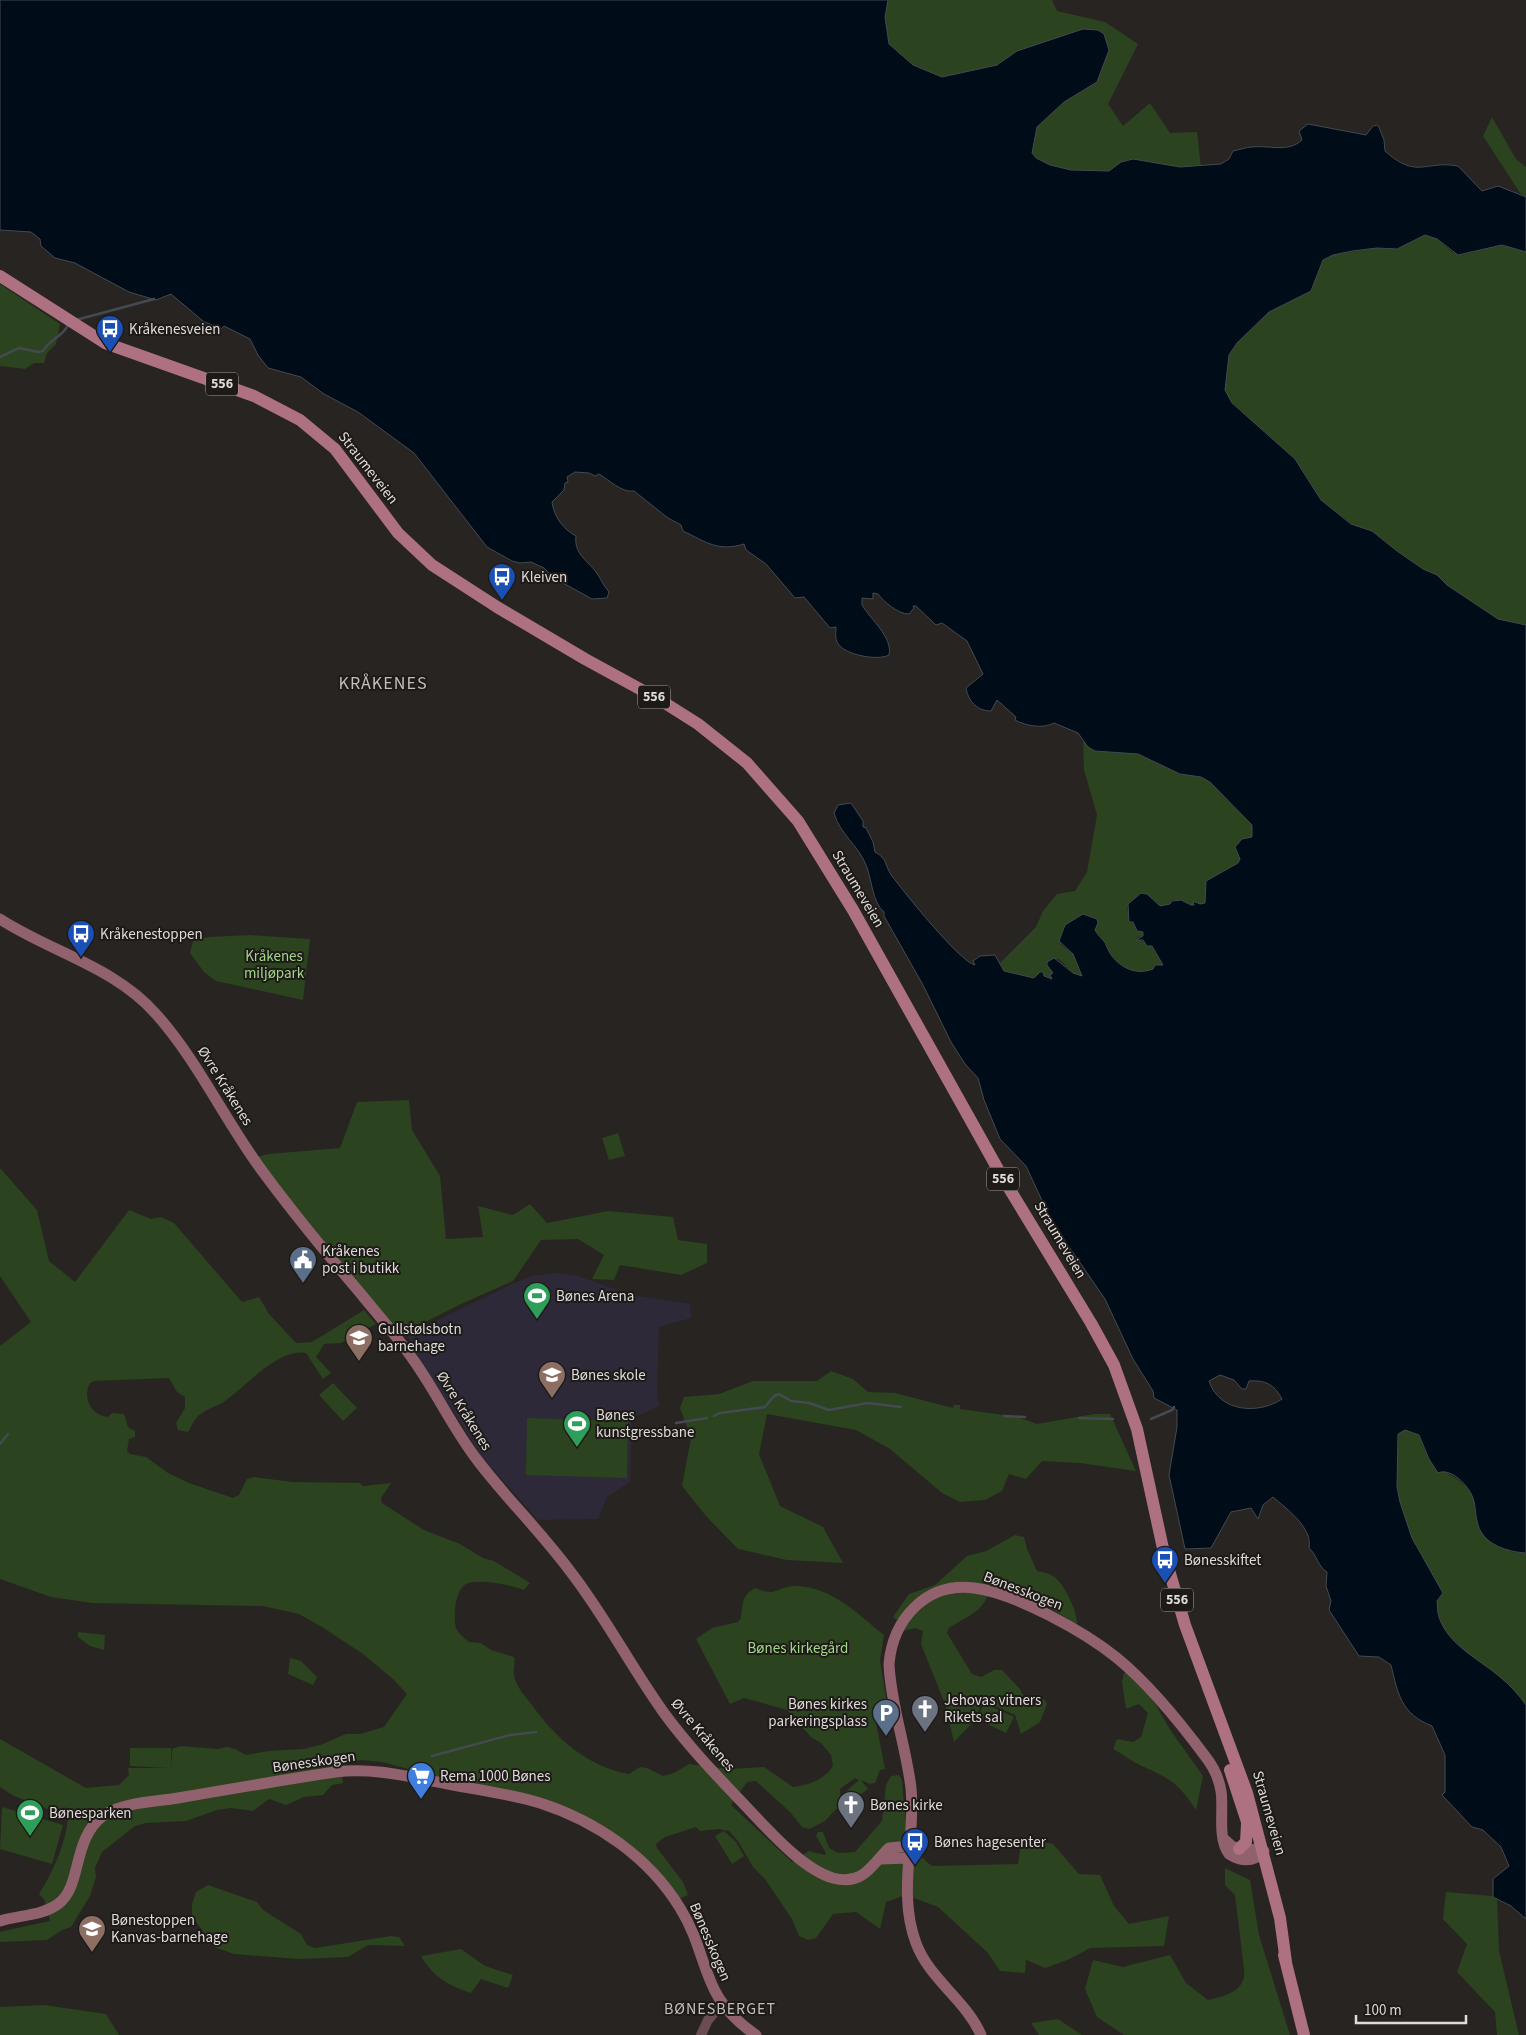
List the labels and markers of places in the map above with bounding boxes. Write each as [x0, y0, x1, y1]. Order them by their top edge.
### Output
bus stop icon: Kråkenesveien [95, 314, 125, 353]
place label: Kråkenesveien [129, 319, 220, 340]
bus stop icon: Kleiven [487, 562, 517, 601]
place label: Kleiven [521, 567, 567, 588]
bus stop icon: Kråkenestoppen [66, 919, 96, 958]
place label: Kråkenestoppen [100, 924, 203, 945]
place label: Kråkenes post i butikk [322, 1241, 400, 1279]
public building icon: Kråkenes post i butikk [288, 1245, 318, 1284]
sports icon: Bønes Arena [522, 1281, 552, 1320]
place label: Bønes Arena [556, 1286, 634, 1307]
place label: Gullstølsbotn barnehage [378, 1319, 462, 1357]
school or university icon: Gullstølsbotn barnehage [344, 1323, 374, 1362]
school or university icon: Bønes skole [537, 1360, 567, 1399]
place label: Bønes skole [571, 1365, 646, 1386]
place label: Bønes kunstgressbane [596, 1405, 694, 1443]
sports icon: Bønes kunstgressbane [562, 1409, 592, 1448]
bus stop icon: Bønesskiftet [1150, 1545, 1180, 1584]
place label: Bønesskiftet [1184, 1550, 1261, 1571]
place label: Jehovas vitners Rikets sal [944, 1690, 1041, 1728]
place label: Bønes kirkes parkeringsplass [768, 1694, 867, 1732]
church icon: Jehovas vitners Rikets sal [910, 1694, 940, 1733]
parking icon: Bønes kirkes parkeringsplass [871, 1698, 901, 1737]
supermarket icon: Rema 1000 Bønes [406, 1761, 436, 1800]
place label: Rema 1000 Bønes [440, 1766, 551, 1787]
church icon: Bønes kirke [836, 1790, 866, 1829]
place label: Bønes kirke [870, 1795, 943, 1816]
sports icon: Bønesparken [15, 1798, 45, 1837]
place label: Bønesparken [49, 1803, 132, 1824]
bus stop icon: Bønes hagesenter [900, 1827, 930, 1866]
place label: Bønes hagesenter [934, 1832, 1047, 1853]
place label: Bønestoppen Kanvas-barnehage [111, 1910, 228, 1948]
school or university icon: Bønestoppen Kanvas-barnehage [77, 1914, 107, 1953]

